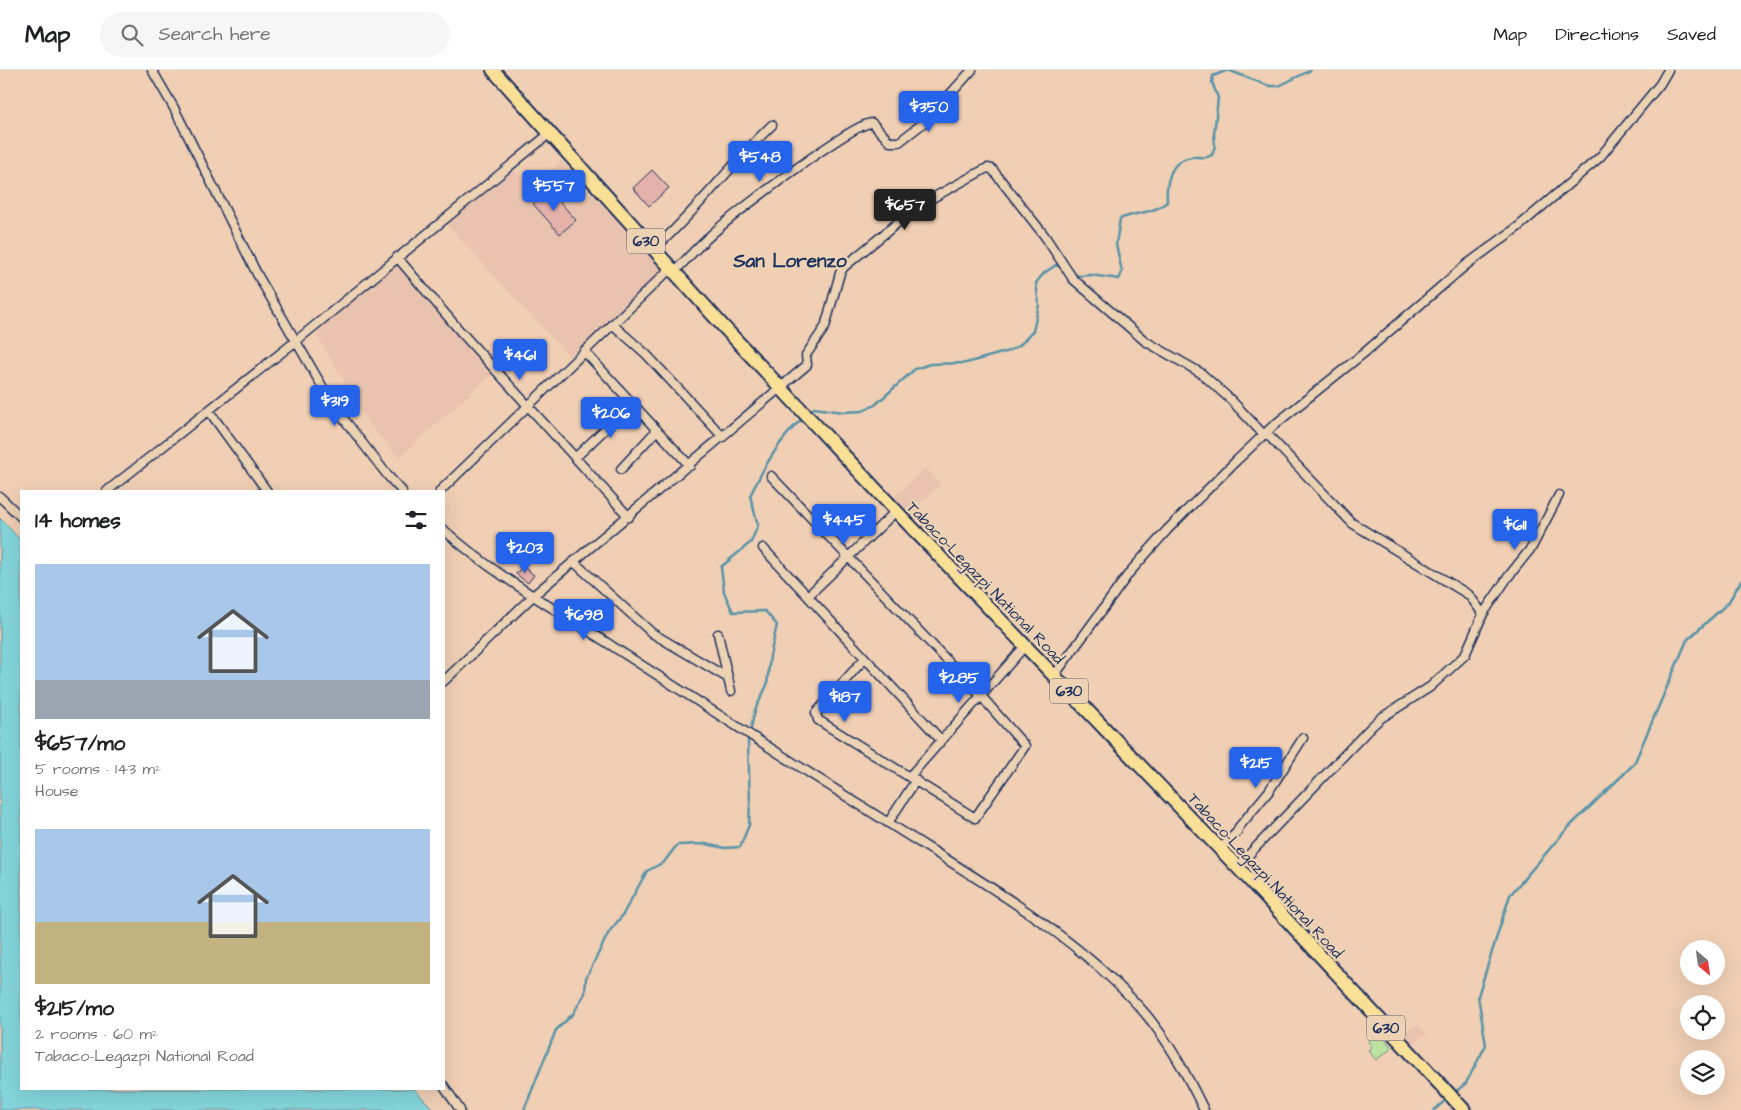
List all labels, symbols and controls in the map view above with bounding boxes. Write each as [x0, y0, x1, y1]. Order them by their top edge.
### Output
search box [100, 12, 450, 57]
text: Map [25, 18, 70, 52]
icon: search [118, 21, 146, 49]
text: Search here [158, 21, 271, 48]
text: Map [1493, 22, 1527, 47]
text: Directions [1555, 22, 1639, 47]
text: Saved [1667, 22, 1716, 47]
pin: $350 [899, 90, 959, 133]
text: $350 [910, 96, 948, 118]
pin: $548 [730, 140, 790, 183]
text: $548 [739, 146, 781, 168]
pin: $557 [524, 170, 584, 212]
text: $557 [533, 175, 575, 197]
pin: $657 [875, 189, 935, 231]
text: $657 [885, 194, 925, 216]
road number: 630 [627, 228, 665, 254]
district label: San Lorenzo [732, 248, 847, 275]
pin: $461 [490, 338, 550, 381]
text: $461 [504, 344, 536, 366]
pin: $319 [305, 384, 365, 427]
text: $319 [321, 390, 349, 412]
pin: $206 [581, 396, 641, 439]
text: $206 [592, 402, 630, 424]
street label: Tabaco-Legazpi National Road [901, 496, 1069, 670]
pin: $445 [814, 504, 874, 546]
text: 14 homes [35, 506, 121, 535]
icon: filters [402, 506, 430, 534]
pin: $611 [1485, 508, 1545, 551]
text: $445 [823, 509, 865, 531]
text: $611 [1503, 514, 1527, 536]
pin: $203 [495, 532, 555, 574]
text: $203 [507, 537, 543, 559]
icon: home [188, 596, 278, 686]
pin: $698 [554, 598, 614, 641]
text: $698 [565, 604, 603, 626]
pin: $285 [929, 662, 989, 704]
text: $285 [939, 667, 979, 689]
road number: 630 [1050, 678, 1088, 704]
pin: $187 [815, 680, 875, 723]
text: $187 [829, 686, 861, 708]
text: $657/mo [35, 729, 125, 758]
pin: $215 [1226, 746, 1286, 789]
text: $215 [1240, 752, 1272, 774]
text: 5 rooms · 143 m² [35, 758, 161, 780]
text: House [35, 780, 79, 802]
street label: Tabaco-Legazpi National Road [1182, 788, 1348, 964]
icon: home [188, 861, 278, 951]
north arrow [1680, 940, 1725, 985]
map controls [1680, 940, 1725, 1095]
text: $215/mo [35, 994, 114, 1023]
button: locate [1680, 995, 1725, 1040]
road number: 630 [1367, 1016, 1405, 1040]
text: 2 rooms · 60 m² [35, 1023, 158, 1045]
text: Tabaco-Legazpi National Road [35, 1045, 254, 1067]
button: layers [1680, 1050, 1725, 1095]

